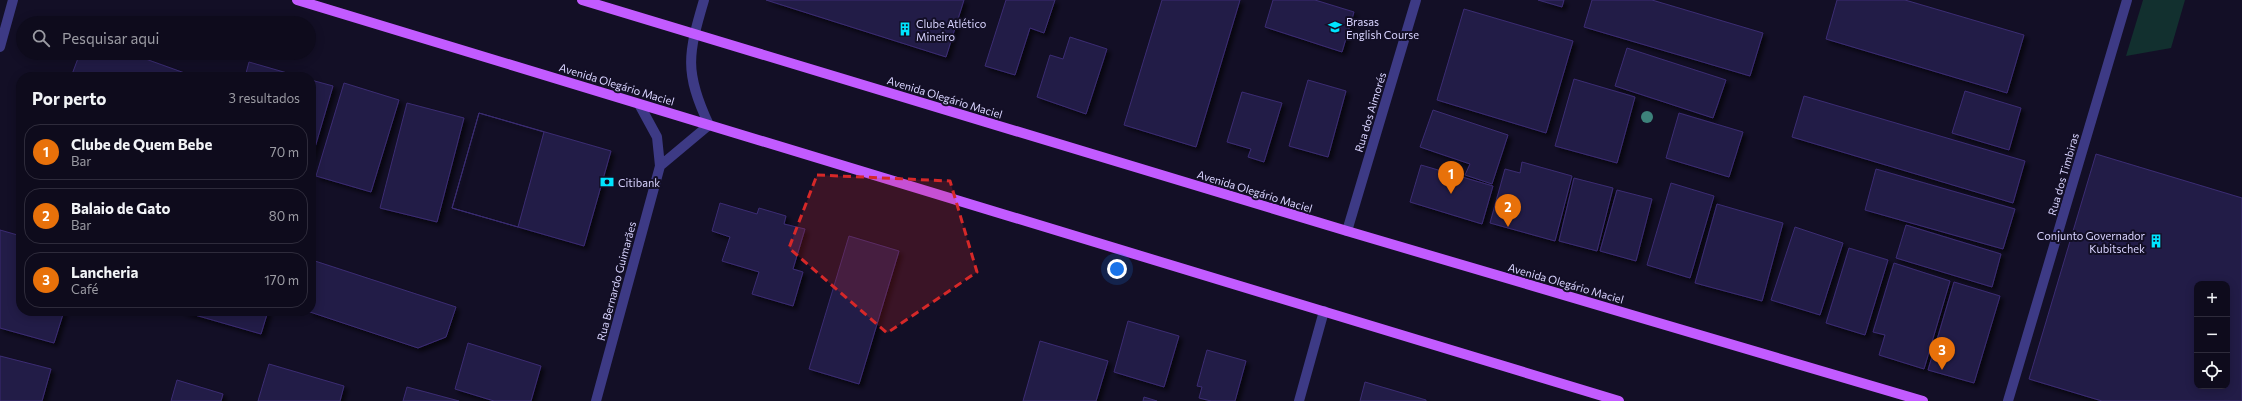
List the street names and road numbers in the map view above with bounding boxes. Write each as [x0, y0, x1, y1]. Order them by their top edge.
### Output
street label: Avenida Olegário Maciel [558, 60, 676, 108]
street label: Rua dos Aimorés [1352, 70, 1388, 154]
street label: Avenida Olegário Maciel [886, 73, 1004, 121]
street label: Rua dos Timbiras [2045, 131, 2081, 217]
street label: Avenida Olegário Maciel [1196, 167, 1314, 215]
street label: Rua Bernardo Guimarães [594, 220, 638, 342]
street label: Avenida Olegário Maciel [1507, 260, 1625, 306]

